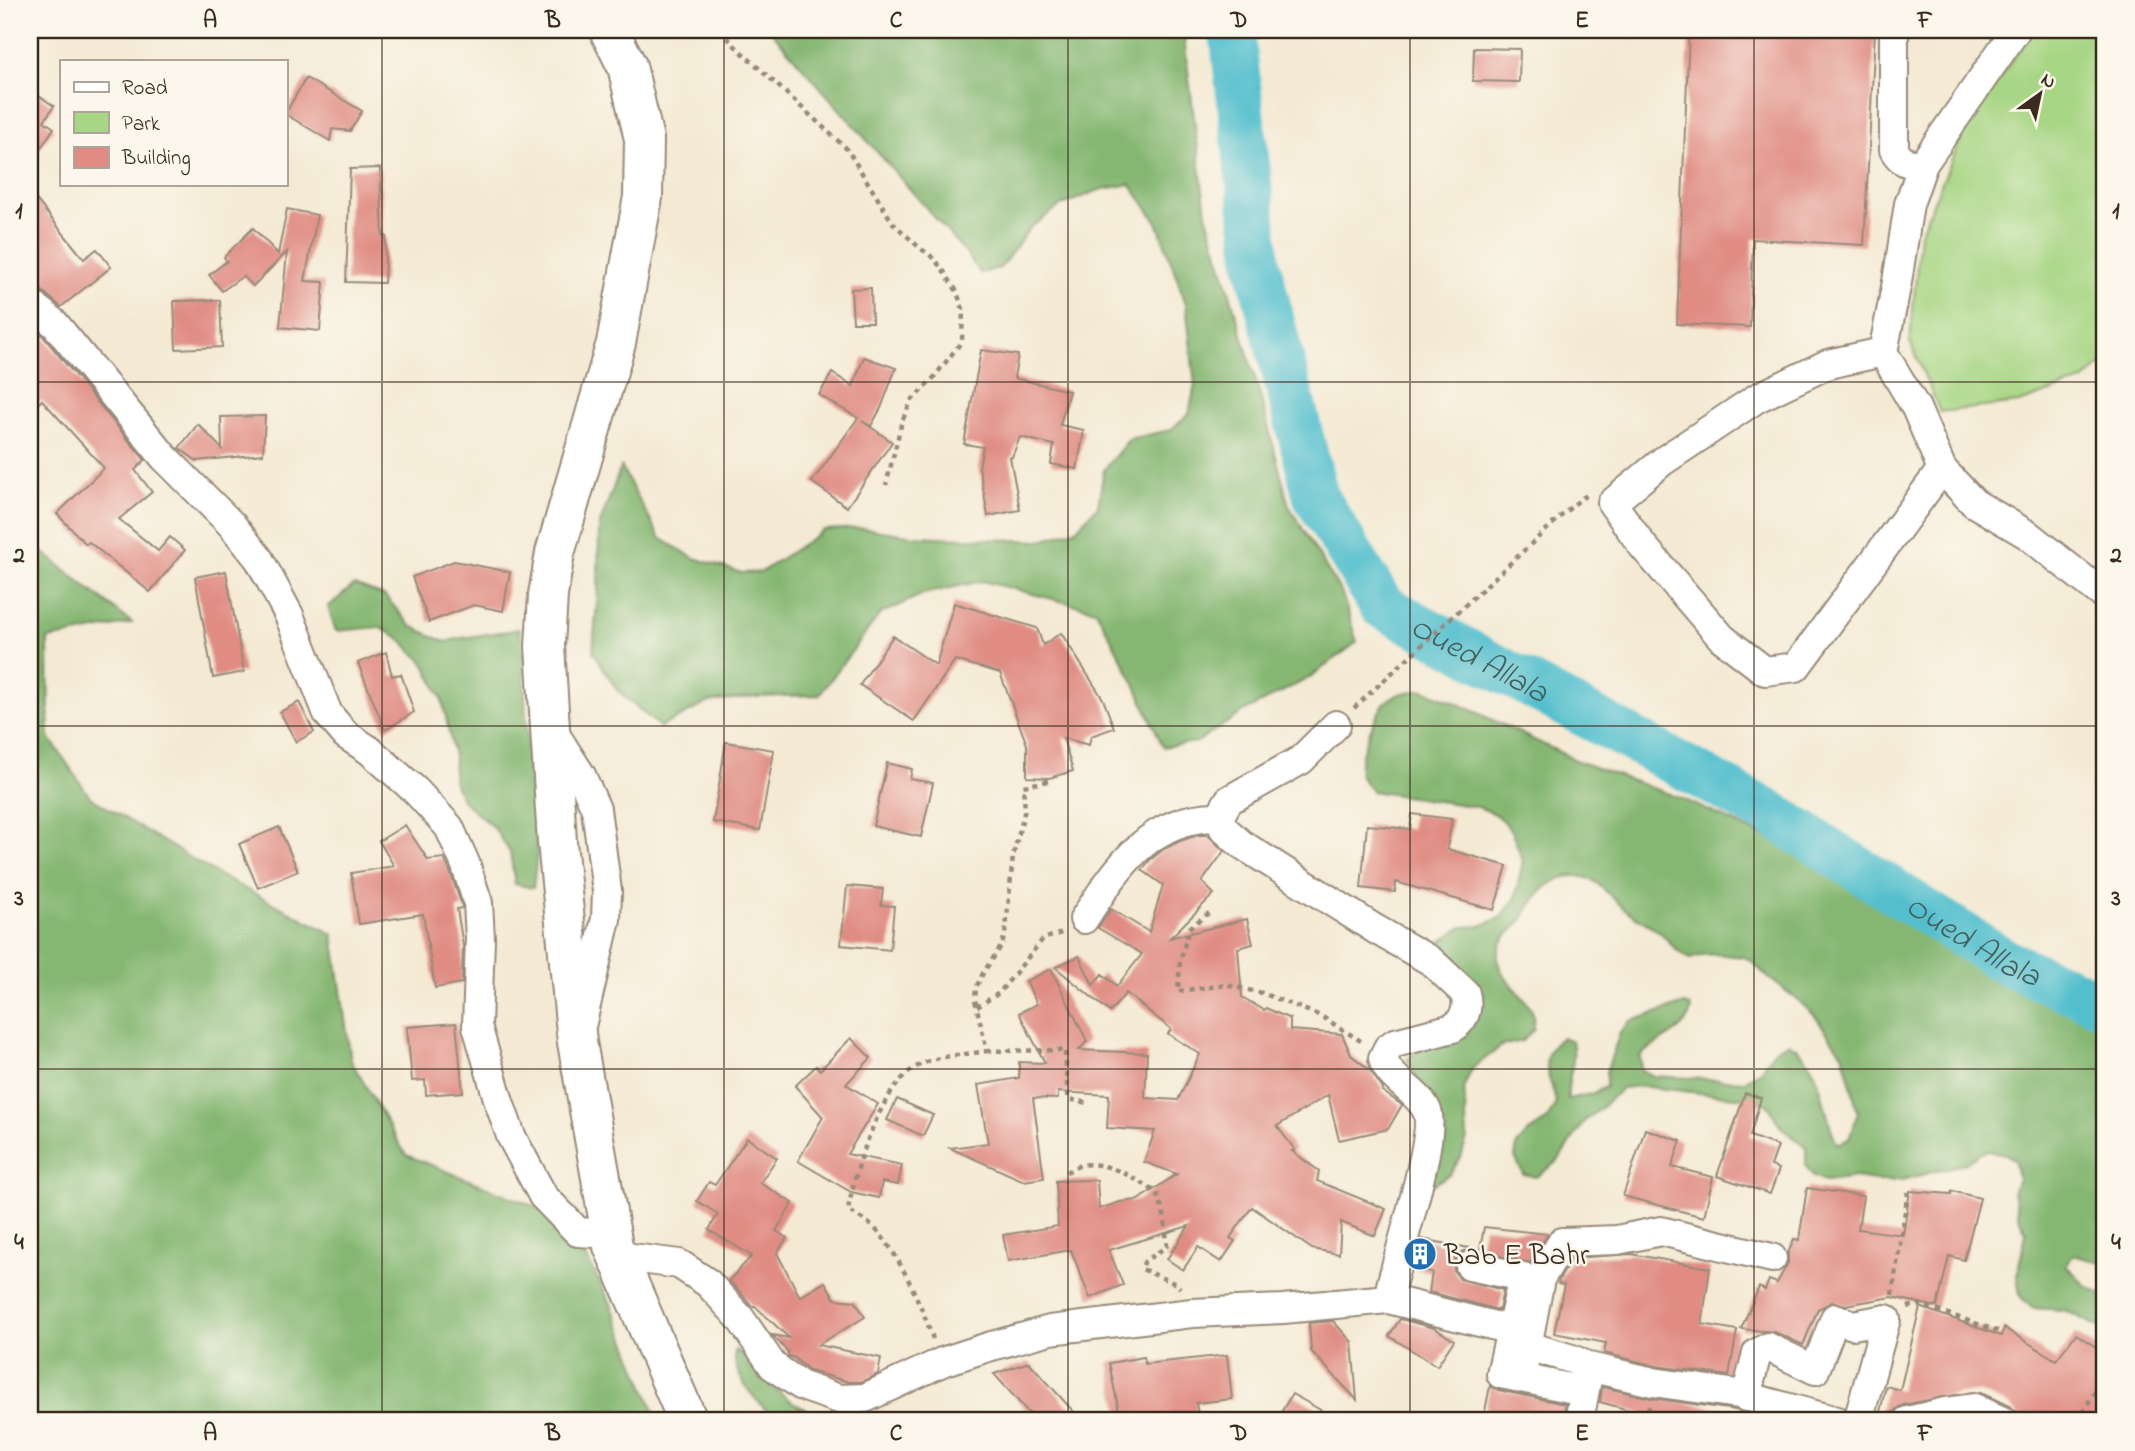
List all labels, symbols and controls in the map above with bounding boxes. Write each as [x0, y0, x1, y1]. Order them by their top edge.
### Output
text: A [203, 5, 217, 38]
text: B [544, 5, 561, 38]
text: C [890, 5, 903, 38]
text: D [1230, 5, 1247, 38]
text: E [1575, 5, 1589, 38]
text: F [1917, 5, 1933, 38]
legend [60, 60, 287, 186]
north arrow [2006, 60, 2076, 130]
text: N [2035, 67, 2061, 97]
text: Road [122, 74, 168, 104]
text: Park [122, 110, 161, 140]
text: Building [121, 144, 191, 176]
text: 1 [15, 196, 23, 229]
text: 1 [2112, 196, 2120, 229]
text: 2 [12, 540, 25, 573]
text: 2 [2109, 540, 2122, 573]
water label: Oued Allala [1401, 605, 1556, 718]
text: 3 [13, 883, 24, 916]
text: 3 [2110, 883, 2121, 916]
water label: Oued Allala [1895, 884, 2047, 1002]
text: 4 [14, 1227, 24, 1260]
text: 4 [2111, 1227, 2121, 1260]
building icon: Bab E Bahr [1401, 1235, 1439, 1273]
place label: Bab E Bahr [1443, 1235, 1590, 1279]
text: A [203, 1418, 217, 1451]
text: B [544, 1418, 561, 1451]
text: C [890, 1418, 903, 1451]
text: D [1230, 1418, 1247, 1451]
text: E [1575, 1418, 1589, 1451]
text: F [1917, 1418, 1933, 1451]

